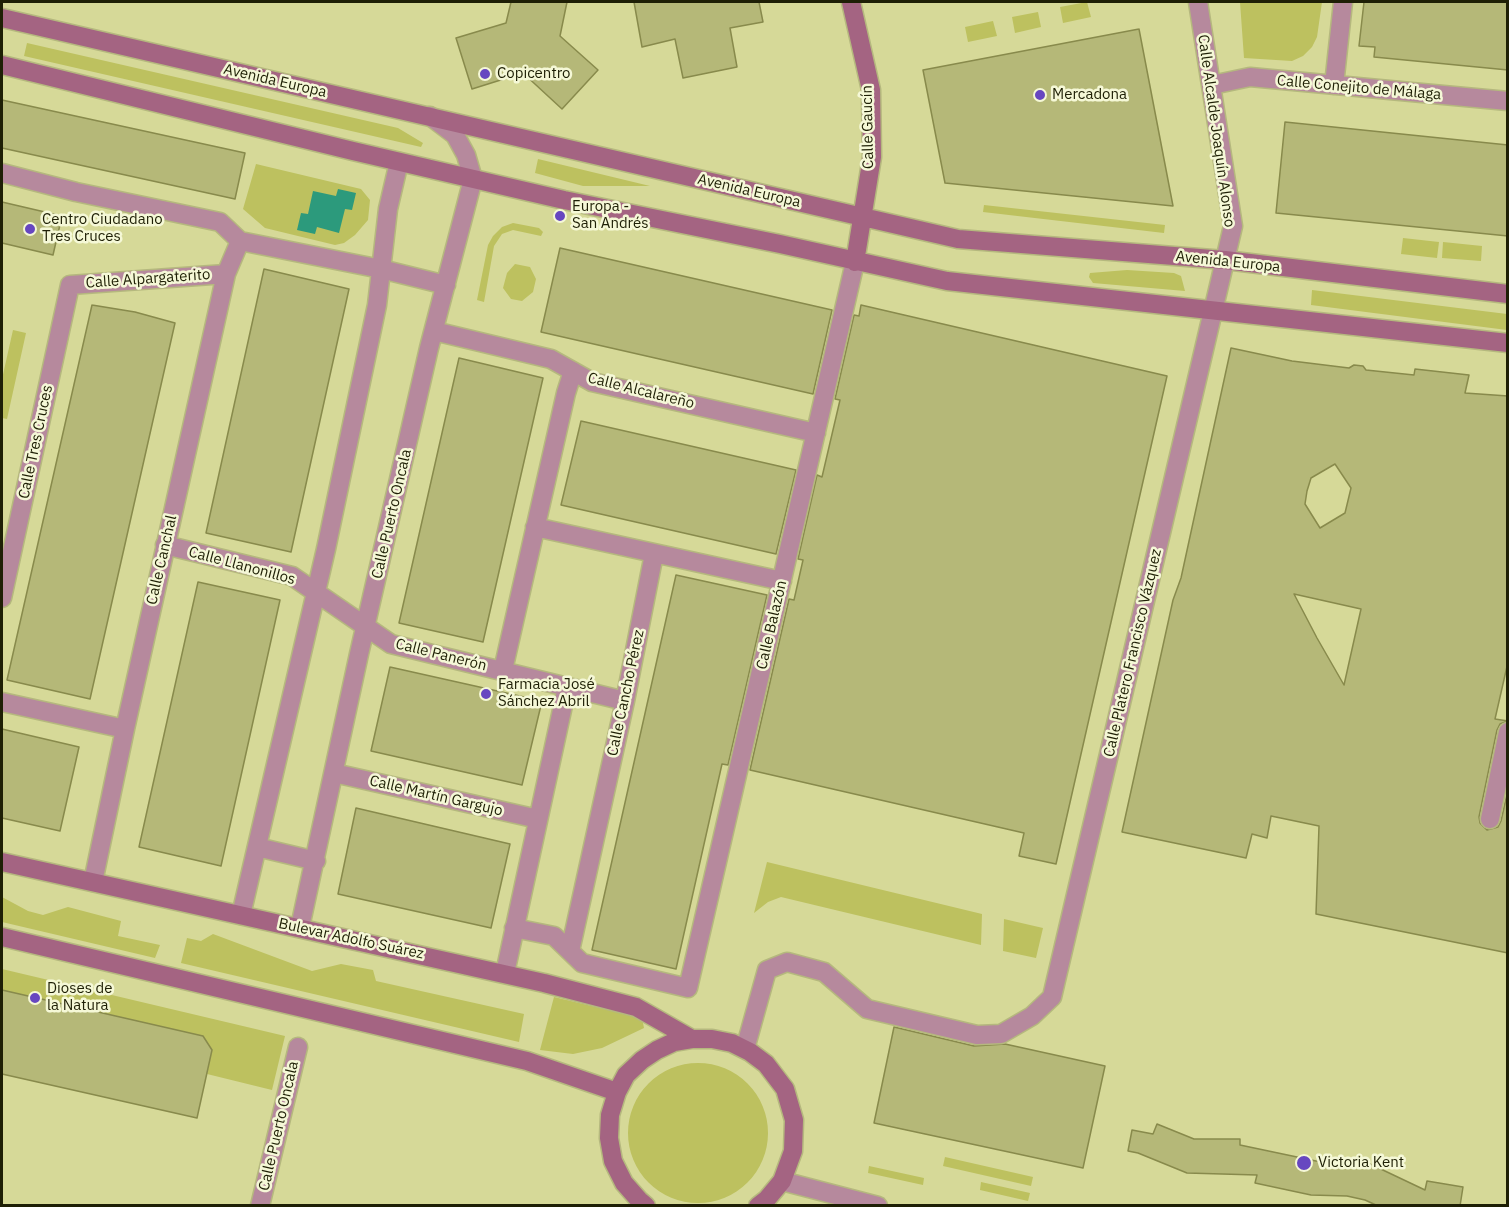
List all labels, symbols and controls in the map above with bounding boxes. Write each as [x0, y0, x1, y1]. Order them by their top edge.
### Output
street label: Calle Alcalde Joaquín Alonso [1194, 33, 1238, 229]
street label: Avenida Europa [222, 60, 328, 102]
place label: Copicentro [497, 65, 570, 83]
marker: Copicentro [478, 67, 492, 81]
street label: Calle Conejito de Málaga [1276, 72, 1442, 104]
street label: Calle Gaucín [858, 85, 878, 169]
place label: Mercadona [1052, 86, 1127, 104]
marker: Mercadona [1033, 88, 1047, 102]
street label: Avenida Europa [696, 170, 802, 212]
place label: Europa - San Andrés [572, 198, 649, 233]
marker: Europa - San Andrés [553, 209, 567, 223]
place label: Centro Ciudadano Tres Cruces [42, 211, 163, 246]
marker: Centro Ciudadano Tres Cruces [23, 222, 37, 236]
street label: Avenida Europa [1175, 248, 1281, 276]
street label: Calle Alpargaterito [85, 266, 211, 292]
street label: Calle Alcalareño [586, 369, 696, 413]
street label: Calle Tres Cruces [15, 383, 57, 501]
street label: Calle Puerto Oncala [368, 447, 416, 581]
street label: Calle Canchal [143, 514, 181, 606]
street label: Calle Llanonillos [187, 543, 297, 589]
street label: Calle Platero Francisco Vázquez [1100, 547, 1166, 759]
street label: Calle Balazón [753, 579, 791, 671]
street label: Calle Cancho Pérez [604, 628, 648, 758]
street label: Calle Panerón [394, 635, 488, 675]
place label: Farmacia José Sánchez Abril [498, 676, 595, 711]
marker: Farmacia José Sánchez Abril [479, 687, 493, 701]
street label: Calle Martín Gargujo [368, 772, 504, 820]
street label: Bulevar Adolfo Suárez [277, 915, 425, 963]
place label: Dioses de la Natura [47, 980, 113, 1015]
marker: Dioses de la Natura [28, 991, 42, 1005]
street label: Calle Puerto Oncala [255, 1059, 303, 1193]
marker: Victoria Kent [1295, 1154, 1313, 1172]
place label: Victoria Kent [1318, 1154, 1404, 1172]

